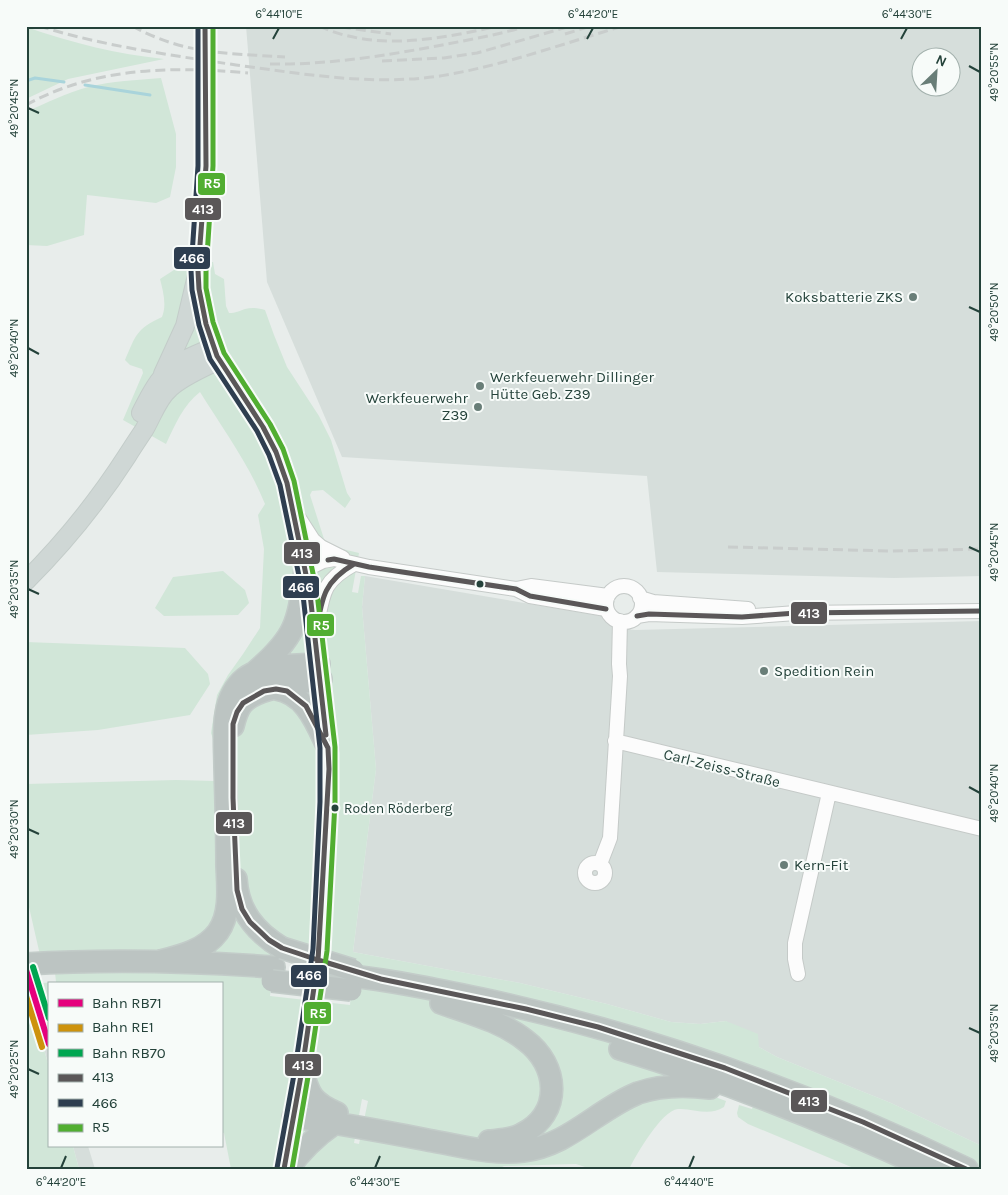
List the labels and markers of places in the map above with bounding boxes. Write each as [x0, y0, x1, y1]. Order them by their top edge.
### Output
place label: Koksbatterie ZKS [785, 288, 903, 306]
marker: Koksbatterie ZKS [907, 291, 919, 303]
place label: Werkfeuerwehr Dillinger Hütte Geb. Z39 [490, 368, 654, 403]
marker: Werkfeuerwehr Dillinger Hütte Geb. Z39 [474, 380, 486, 392]
place label: Werkfeuerwehr Z39 [366, 389, 469, 424]
marker: Werkfeuerwehr Z39 [472, 401, 484, 413]
unlabelled marker [475, 579, 485, 589]
place label: Spedition Rein [774, 662, 874, 680]
marker: Spedition Rein [758, 665, 770, 677]
place label: Roden Röderberg [344, 800, 453, 817]
marker: Roden Röderberg [330, 803, 340, 813]
place label: Kern-Fit [794, 856, 849, 874]
marker: Kern-Fit [778, 859, 790, 871]

